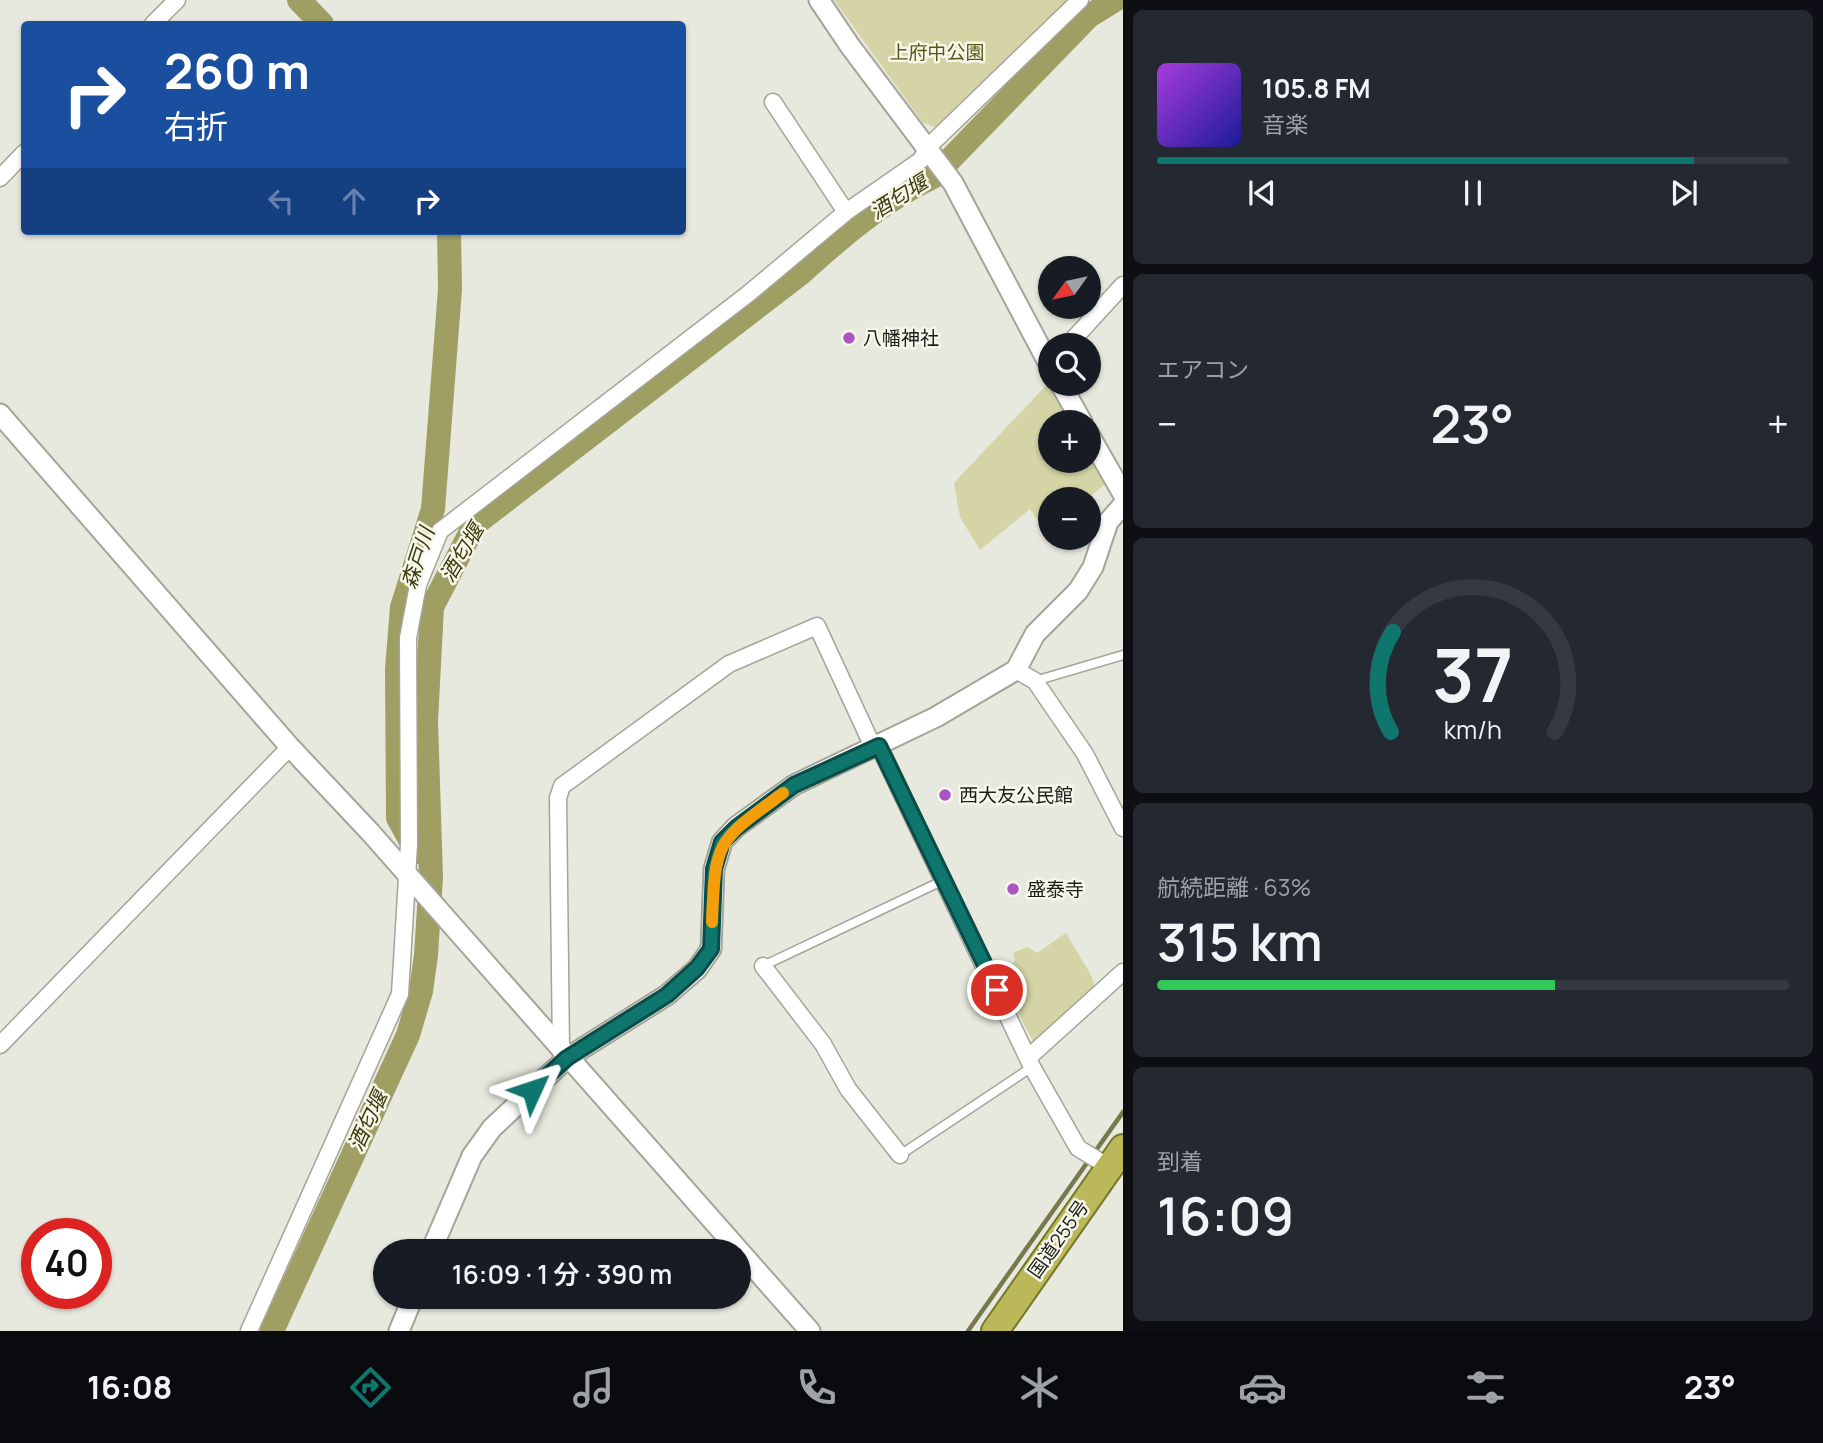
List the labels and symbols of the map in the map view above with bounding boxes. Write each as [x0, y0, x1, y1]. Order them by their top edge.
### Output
park label: 上府中公園 [889, 39, 985, 65]
water label: 酒匂堰 [864, 165, 936, 225]
north arrow [1038, 256, 1101, 318]
place label: 八幡神社 [863, 325, 939, 351]
marker: 八幡神社 [841, 330, 857, 346]
water label: 酒匂堰 [433, 515, 491, 587]
water label: 森戸川 [394, 522, 441, 592]
place label: 西大友公民館 [959, 782, 1073, 808]
marker: 西大友公民館 [937, 787, 953, 803]
place label: 盛泰寺 [1027, 876, 1084, 902]
marker: 盛泰寺 [1005, 881, 1021, 897]
pin [967, 960, 1027, 1020]
position arrow [495, 1053, 569, 1127]
water label: 酒匂堰 [341, 1082, 395, 1155]
street label: 国道255号 [1022, 1195, 1094, 1283]
speed limit sign: 40 [21, 1218, 112, 1309]

